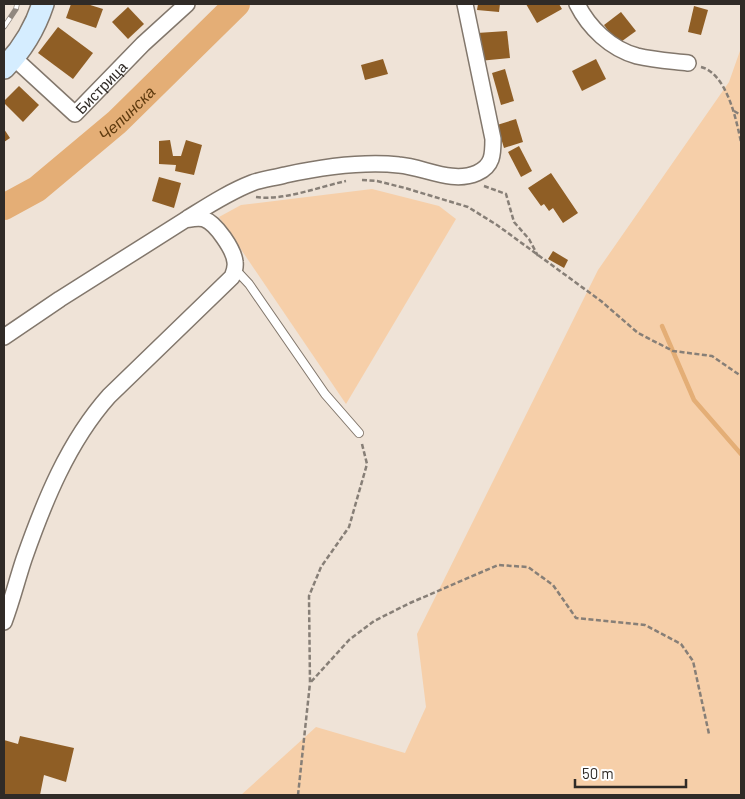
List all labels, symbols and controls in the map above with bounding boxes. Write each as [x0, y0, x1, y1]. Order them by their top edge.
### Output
street label: Бистрица [71, 57, 131, 117]
water label: Чепинска [94, 81, 158, 144]
scale bar [575, 756, 686, 788]
text: 50 m [582, 764, 614, 782]

